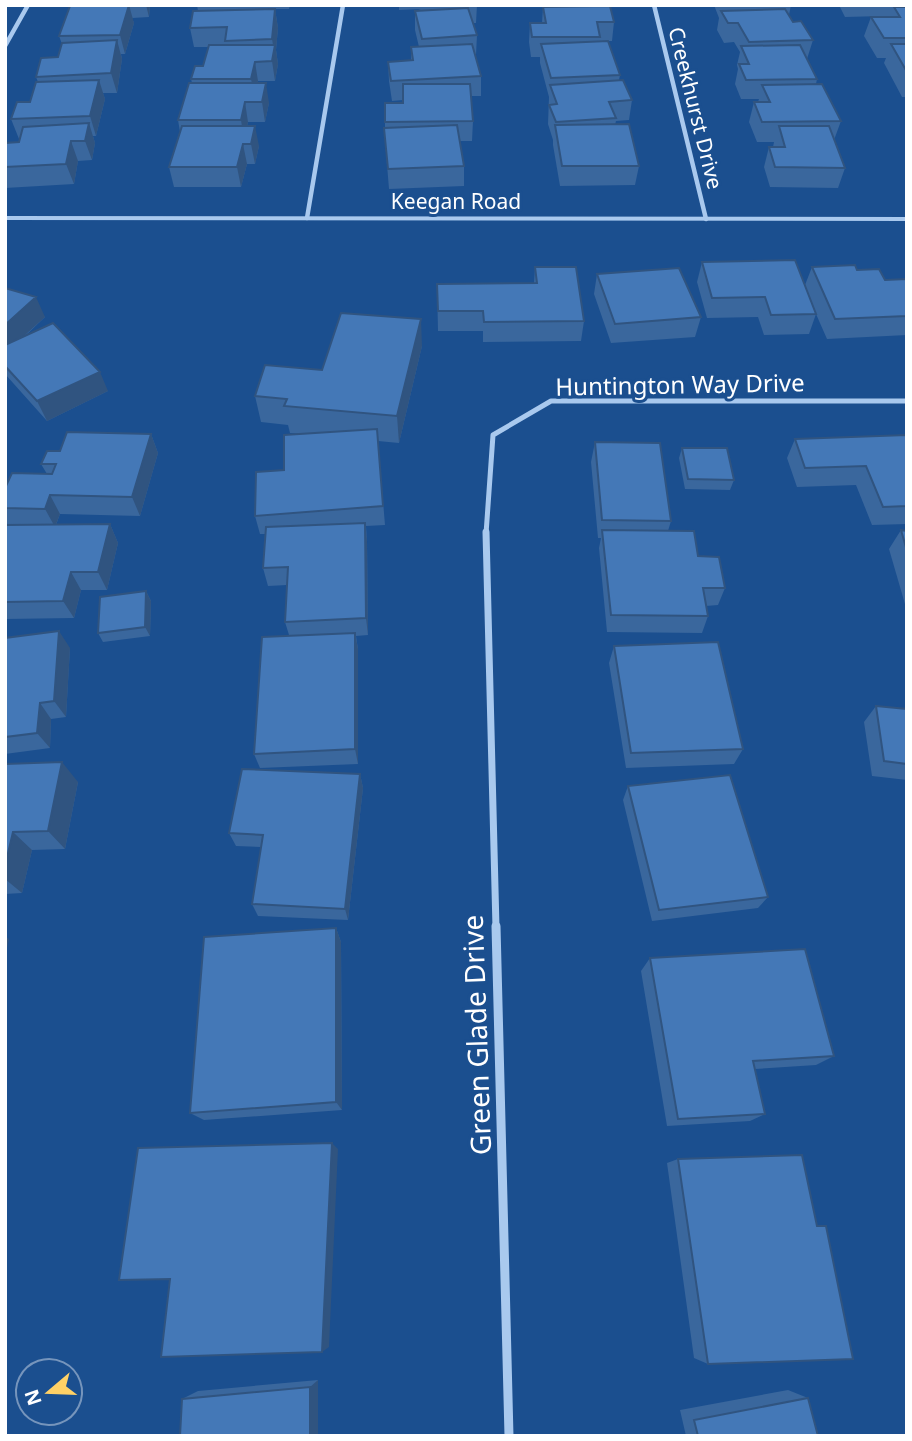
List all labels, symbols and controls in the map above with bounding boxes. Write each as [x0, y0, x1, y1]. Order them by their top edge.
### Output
street label: Creekhurst Drive [662, 24, 730, 192]
street label: Keegan Road [391, 187, 521, 215]
street label: Huntington Way Drive [555, 365, 805, 403]
street label: Green Glade Drive [453, 914, 499, 1156]
north arrow [14, 1357, 84, 1427]
text: N [18, 1386, 48, 1409]

